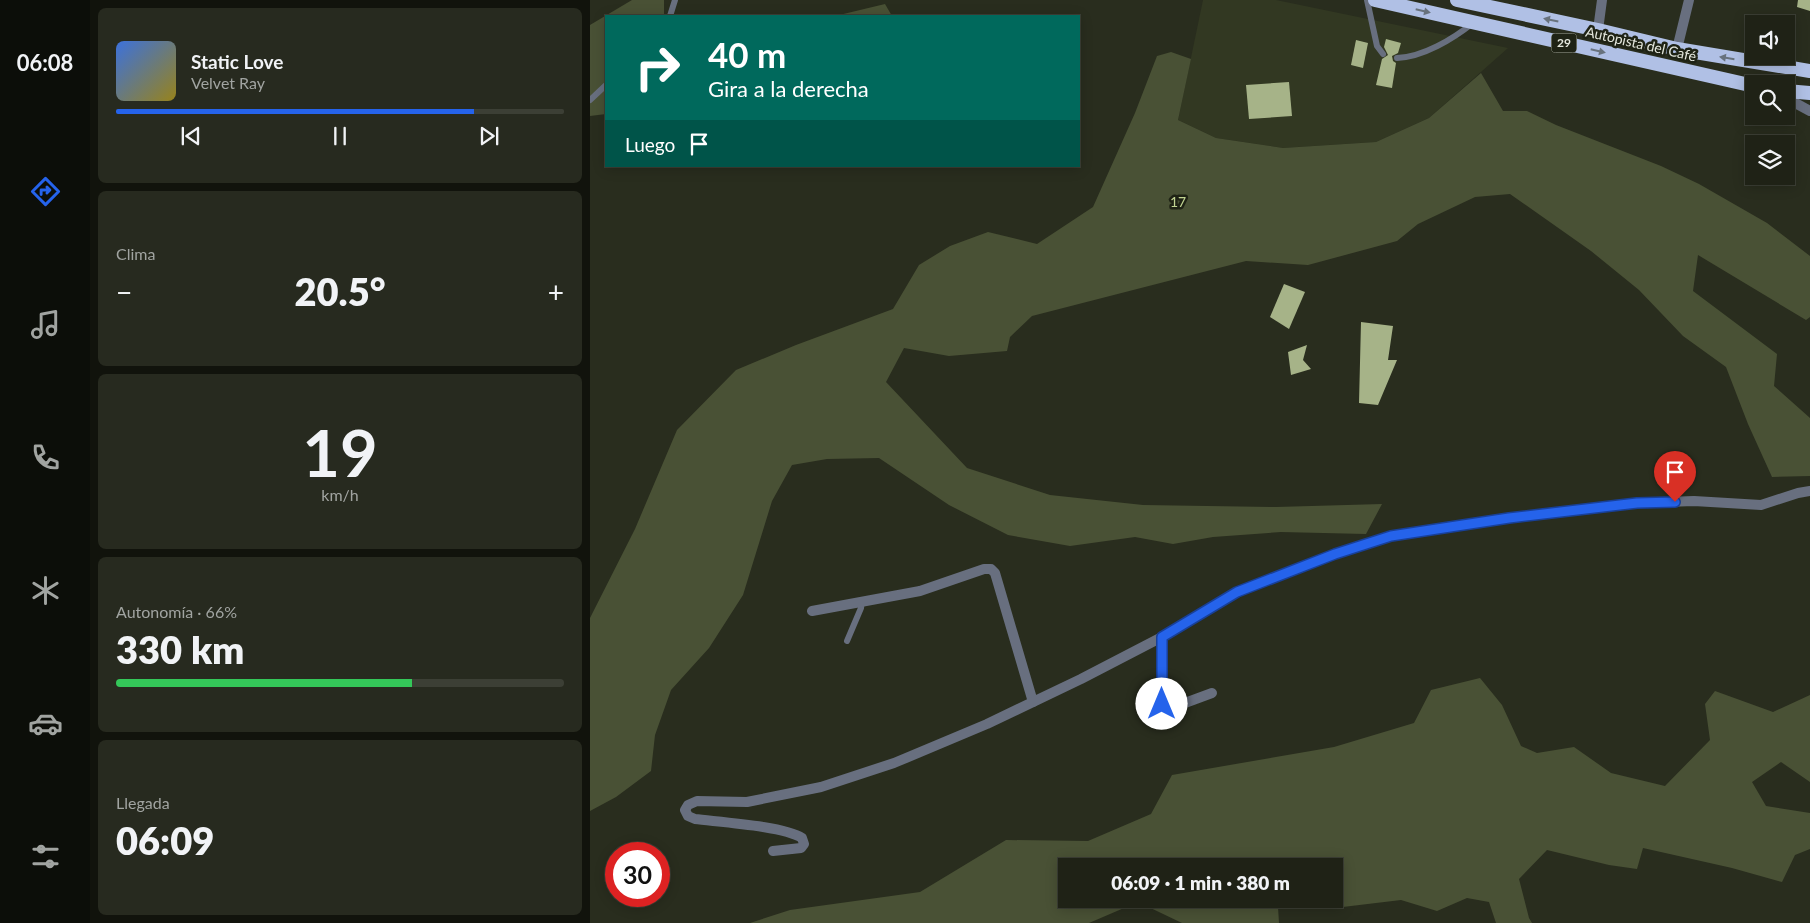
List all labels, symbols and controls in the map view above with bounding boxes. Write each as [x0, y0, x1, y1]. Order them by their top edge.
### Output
one-way arrow [1415, 7, 1430, 15]
map controls [1745, 15, 1795, 185]
button: sound [1745, 15, 1795, 65]
one-way arrow [1543, 16, 1558, 24]
street label: Autopista del Café [1584, 22, 1698, 65]
text: 40 m [708, 33, 786, 75]
road number: 29 [1552, 34, 1576, 52]
icon: right [625, 35, 690, 100]
one-way arrow [1591, 47, 1606, 55]
text: 06:08 [17, 49, 73, 76]
text: Static Love [191, 50, 283, 73]
one-way arrow [1719, 53, 1735, 61]
text: Velvet Ray [191, 73, 265, 92]
text: Gira a la derecha [708, 75, 869, 102]
button: search [1745, 75, 1795, 125]
icon: previous [177, 122, 205, 150]
icon: pause [326, 122, 354, 150]
icon: next [475, 122, 503, 150]
icon: arrive [685, 130, 713, 158]
text: Luego [625, 133, 675, 156]
button: layers [1745, 135, 1795, 185]
icon: directions [28, 174, 63, 209]
park label: 17 [1170, 193, 1186, 210]
text: Clima [116, 244, 155, 263]
text: 20.5° [294, 268, 386, 314]
text: − [116, 275, 132, 309]
text: + [548, 275, 564, 309]
icon: music [28, 307, 63, 342]
text: 19 [302, 413, 378, 491]
icon: phone [28, 440, 63, 475]
pin [1654, 451, 1696, 502]
icon: arrive [1661, 458, 1689, 486]
text: km/h [321, 485, 359, 504]
icon: climate [28, 573, 63, 608]
text: Autonomía · 66% [116, 602, 237, 621]
text: 330 km [116, 626, 244, 672]
position arrow [1135, 677, 1187, 729]
icon: car [28, 706, 63, 741]
text: Llegada [116, 793, 170, 812]
text: 06:09 [116, 817, 214, 863]
icon: filters [28, 839, 63, 874]
speed limit sign: 30 [605, 842, 670, 907]
text: 06:09 · 1 min · 380 m [1111, 871, 1290, 894]

